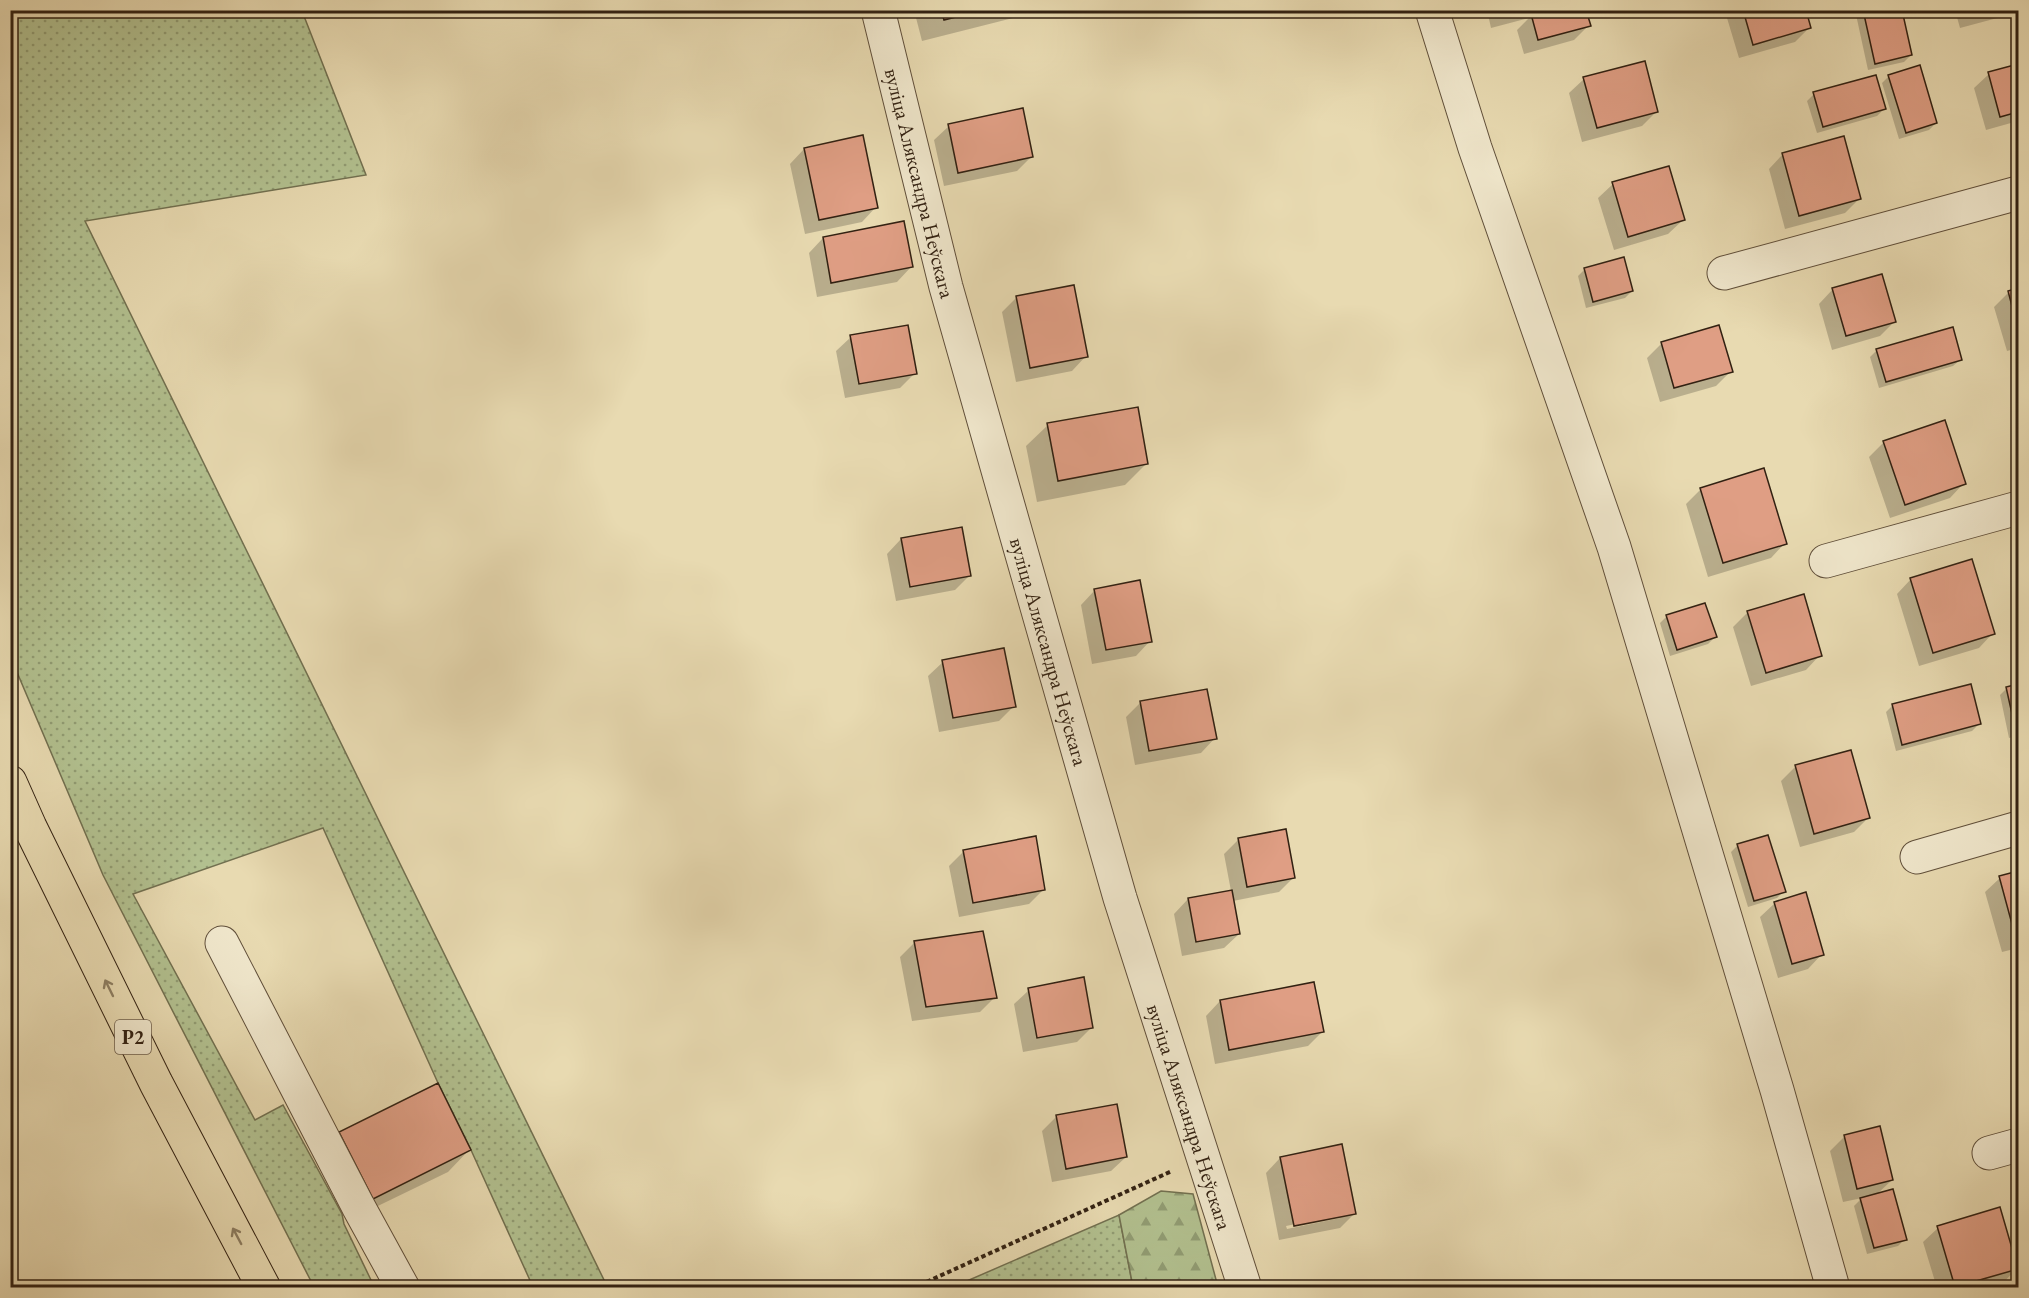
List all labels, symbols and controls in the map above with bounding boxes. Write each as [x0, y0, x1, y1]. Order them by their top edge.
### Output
street label: вуліца Аляксандра Неўскага [879, 65, 962, 302]
street label: вуліца Аляксандра Неўскага [1004, 534, 1095, 769]
one-way arrow [103, 979, 115, 997]
street label: вуліца Аляксандра Неўскага [1141, 1000, 1239, 1234]
road number: Р2 [115, 1020, 151, 1054]
one-way arrow [231, 1228, 243, 1245]

